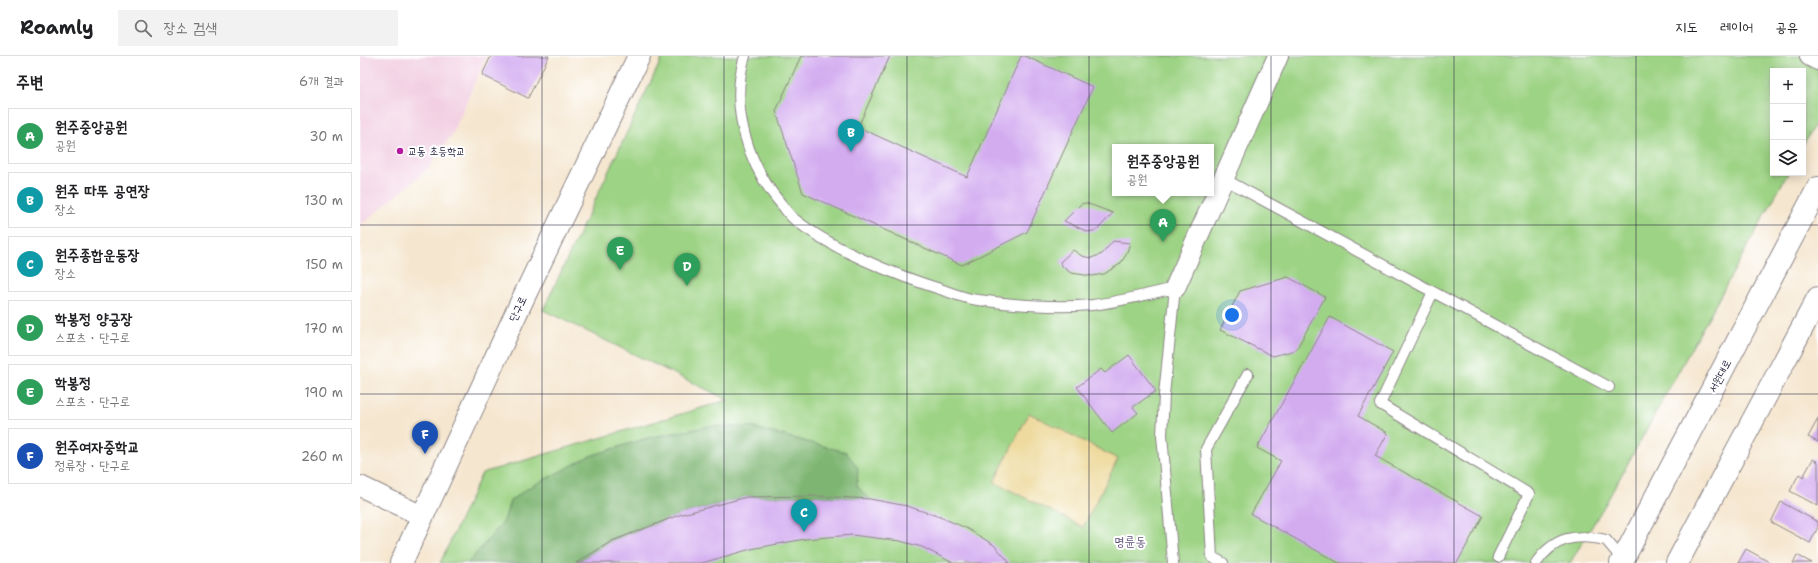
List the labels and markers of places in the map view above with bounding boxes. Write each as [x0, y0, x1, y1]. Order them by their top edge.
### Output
pin: B [838, 119, 864, 152]
place label: 교동 초등학교 [408, 144, 465, 159]
marker: 교동 초등학교 [395, 146, 405, 156]
pin: A [1150, 209, 1176, 242]
pin: E [607, 237, 633, 270]
pin: D [674, 253, 700, 286]
pin: F [412, 421, 438, 454]
pin: C [791, 499, 817, 532]

